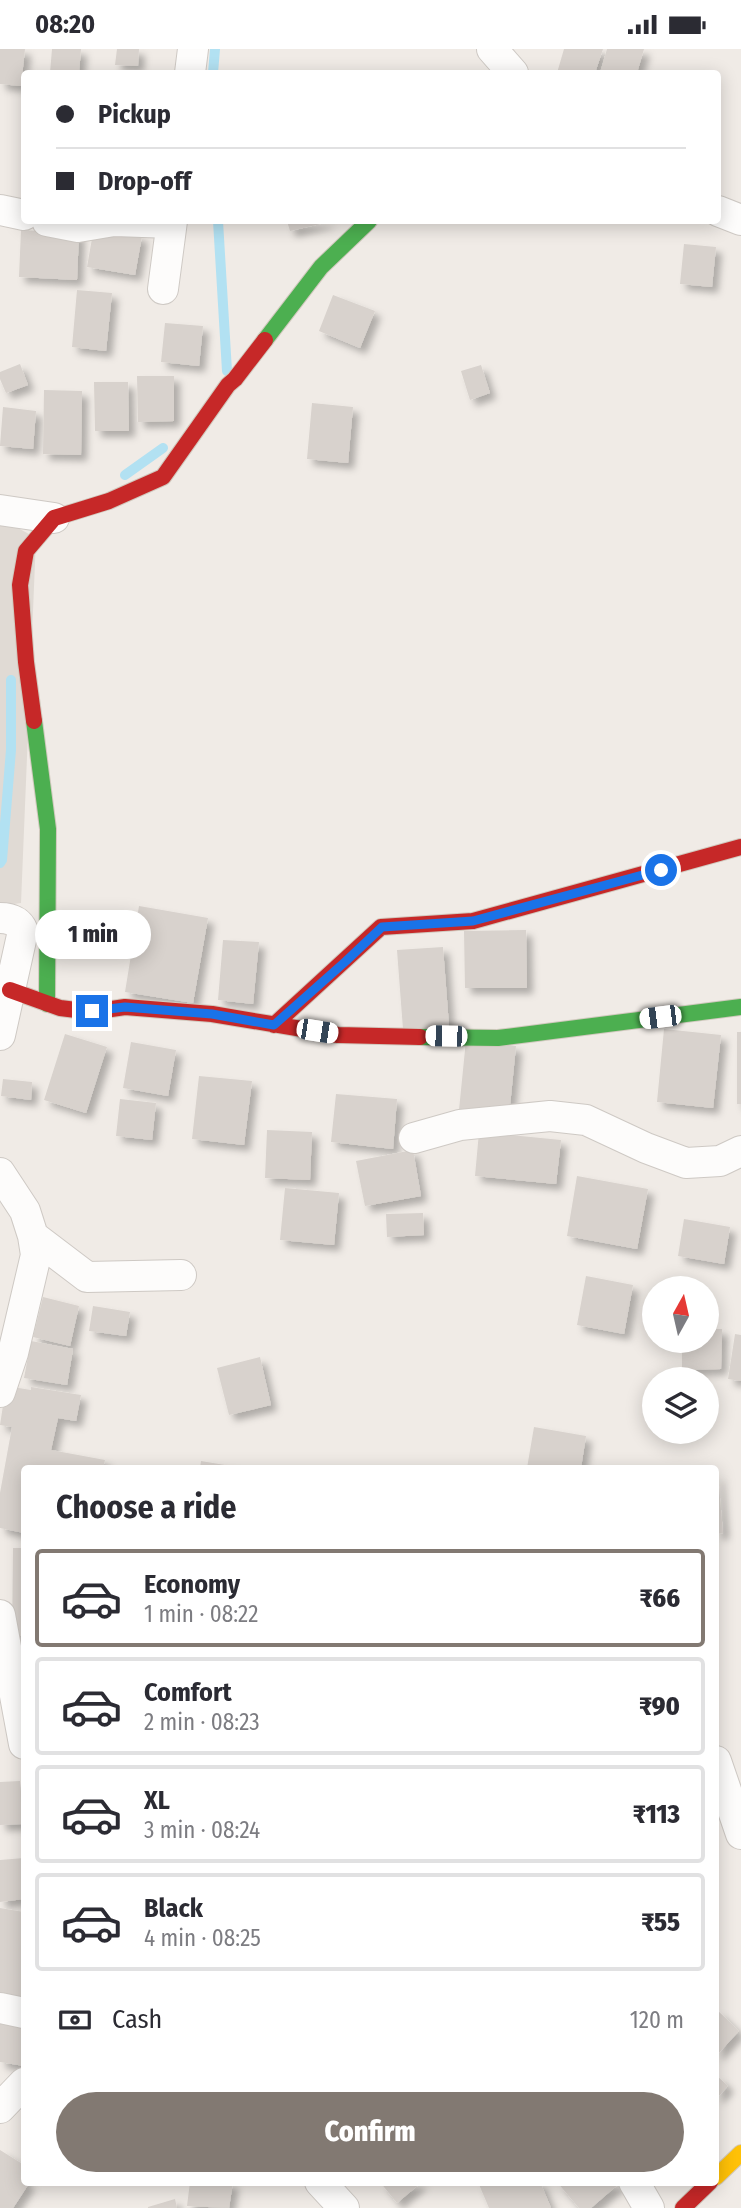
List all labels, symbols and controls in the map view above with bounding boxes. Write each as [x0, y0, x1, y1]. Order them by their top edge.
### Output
text: 08:20 [35, 9, 95, 40]
text: Pickup [98, 99, 171, 130]
text: Drop-off [98, 166, 191, 197]
route start [645, 854, 677, 886]
callout: 1 min [34, 909, 150, 958]
text: 1 min [68, 920, 118, 948]
route end [76, 995, 108, 1027]
car [638, 1004, 683, 1030]
car [295, 1017, 340, 1045]
car [425, 1025, 468, 1047]
north arrow [642, 1276, 719, 1353]
map controls [642, 1276, 719, 1444]
button: layers [642, 1367, 719, 1444]
text: Choose a ride [56, 1488, 237, 1526]
icon: car [60, 1567, 123, 1630]
text: Economy [144, 1569, 240, 1600]
text: ₹66 [640, 1583, 680, 1614]
text: 1 min · 08:22 [144, 1600, 258, 1628]
icon: car [60, 1675, 123, 1738]
text: Comfort [144, 1677, 232, 1708]
text: ₹90 [639, 1691, 680, 1722]
text: 2 min · 08:23 [144, 1708, 260, 1736]
icon: car [60, 1783, 123, 1846]
text: XL [144, 1785, 170, 1816]
text: ₹113 [633, 1799, 680, 1830]
text: 3 min · 08:24 [144, 1816, 260, 1844]
icon: car [60, 1891, 123, 1954]
text: Black [144, 1893, 203, 1924]
text: ₹55 [641, 1907, 680, 1938]
text: 4 min · 08:25 [144, 1924, 261, 1952]
icon: cash [56, 2001, 94, 2039]
text: Cash [112, 2004, 162, 2035]
text: 120 m [630, 2006, 684, 2034]
button: Confirm [56, 2092, 684, 2172]

